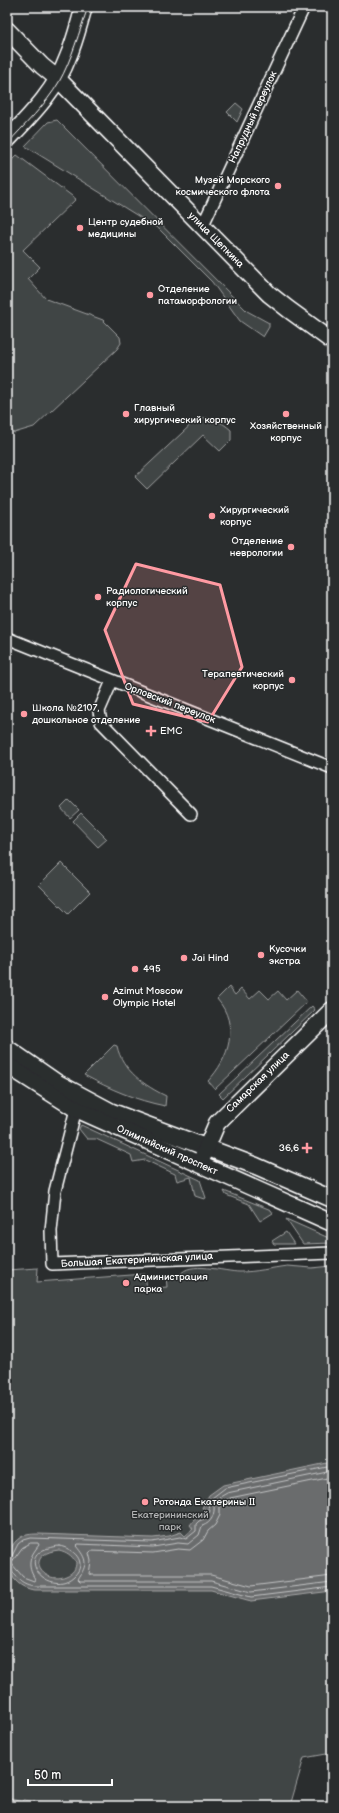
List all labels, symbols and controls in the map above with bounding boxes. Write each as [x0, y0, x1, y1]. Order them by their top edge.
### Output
street label: Напрудный переулок [226, 68, 280, 165]
place label: Музей Морского космического флота [176, 174, 270, 198]
marker: Музей Морского космического флота [273, 181, 283, 191]
street label: улица Щепкина [186, 210, 246, 270]
place label: Центр судебной медицины [88, 216, 163, 240]
marker: Центр судебной медицины [75, 223, 85, 233]
place label: Отделение патаморфологии [158, 283, 237, 307]
marker: Отделение патаморфологии [145, 290, 155, 300]
place label: Главный хирургический корпус [134, 402, 236, 426]
marker: Главный хирургический корпус [121, 409, 131, 419]
marker: Хозяйственный корпус [281, 409, 291, 419]
place label: Хозяйственный корпус [250, 420, 322, 444]
place label: Хирургический корпус [220, 504, 290, 528]
marker: Хирургический корпус [207, 511, 217, 521]
place label: Отделение неврологии [230, 535, 283, 559]
marker: Отделение неврологии [286, 542, 296, 552]
place label: Радиологический корпус [106, 585, 188, 609]
marker: Радиологический корпус [93, 592, 103, 602]
place label: Терапевтический корпус [202, 668, 284, 692]
marker: Терапевтический корпус [287, 675, 297, 685]
street label: Орловский переулок [123, 680, 218, 726]
place label: Школа №2107, дошкольное отделение [32, 702, 141, 726]
marker: Школа №2107, дошкольное отделение [19, 709, 29, 719]
marker: EMC [145, 725, 157, 737]
place label: EMC [160, 725, 182, 737]
place label: Кусочки экстра [269, 943, 306, 967]
marker: Кусочки экстра [256, 950, 266, 960]
place label: Jai Hind [192, 952, 229, 964]
marker: Jai Hind [179, 953, 189, 963]
place label: 495 [143, 963, 161, 975]
marker: 495 [130, 964, 140, 974]
place label: Azimut Moscow Olympic Hotel [113, 985, 183, 1009]
marker: Azimut Moscow Olympic Hotel [100, 992, 110, 1002]
street label: Самарская улица [224, 1049, 292, 1115]
street label: Олимпийский проспект [115, 1122, 220, 1178]
place label: 36,6 [279, 1142, 299, 1154]
marker: 36,6 [302, 1143, 312, 1153]
street label: Большая Екатерининская улица [61, 1250, 213, 1270]
place label: Администрация парка [133, 1271, 208, 1295]
marker: Администрация парка [121, 1278, 131, 1288]
place label: Ротонда Екатерины II [153, 1496, 255, 1508]
marker: Ротонда Екатерины II [140, 1497, 150, 1507]
park label: Екатерининский парк [131, 1509, 209, 1533]
scale bar [28, 1761, 112, 1787]
text: 50 m [34, 1768, 61, 1783]

